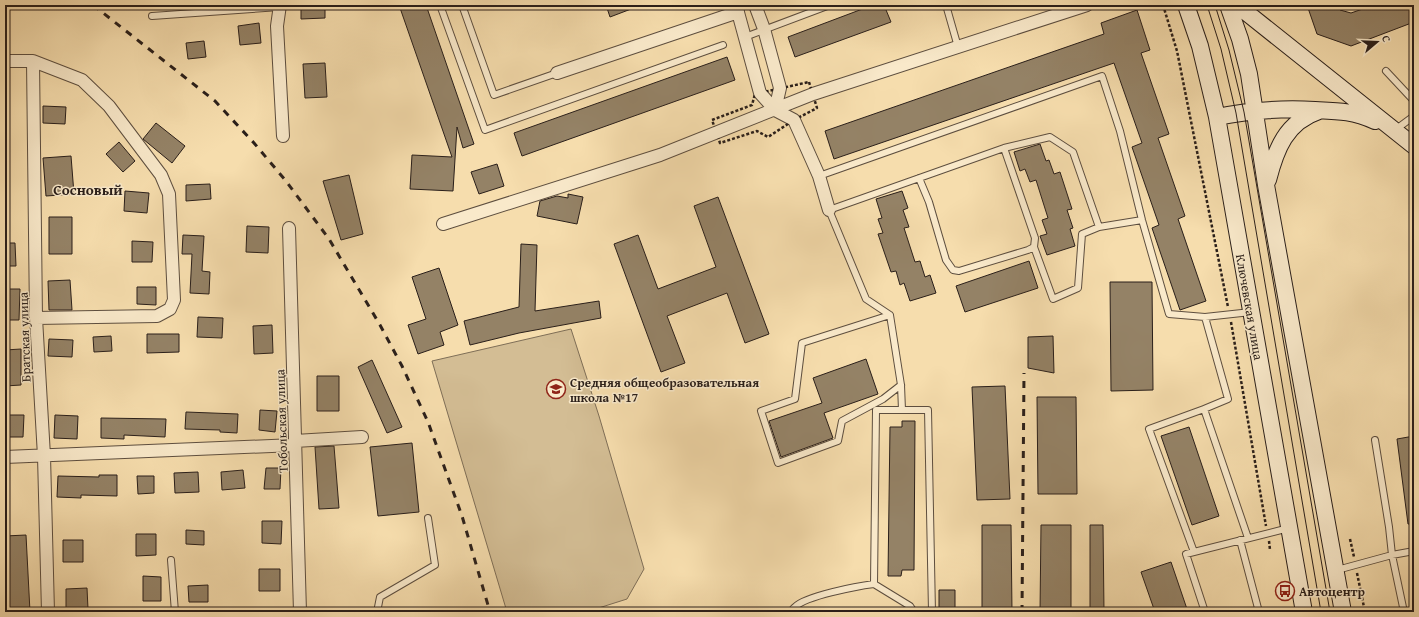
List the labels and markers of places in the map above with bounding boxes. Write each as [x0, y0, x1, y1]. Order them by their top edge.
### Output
place label: Средняя общеобразовательная школа №17 [570, 373, 759, 407]
school or university icon: Средняя общеобразовательная школа №17 [545, 378, 567, 400]
bus stop icon: Автоцентр [1274, 580, 1296, 602]
place label: Автоцентр [1299, 582, 1366, 601]

